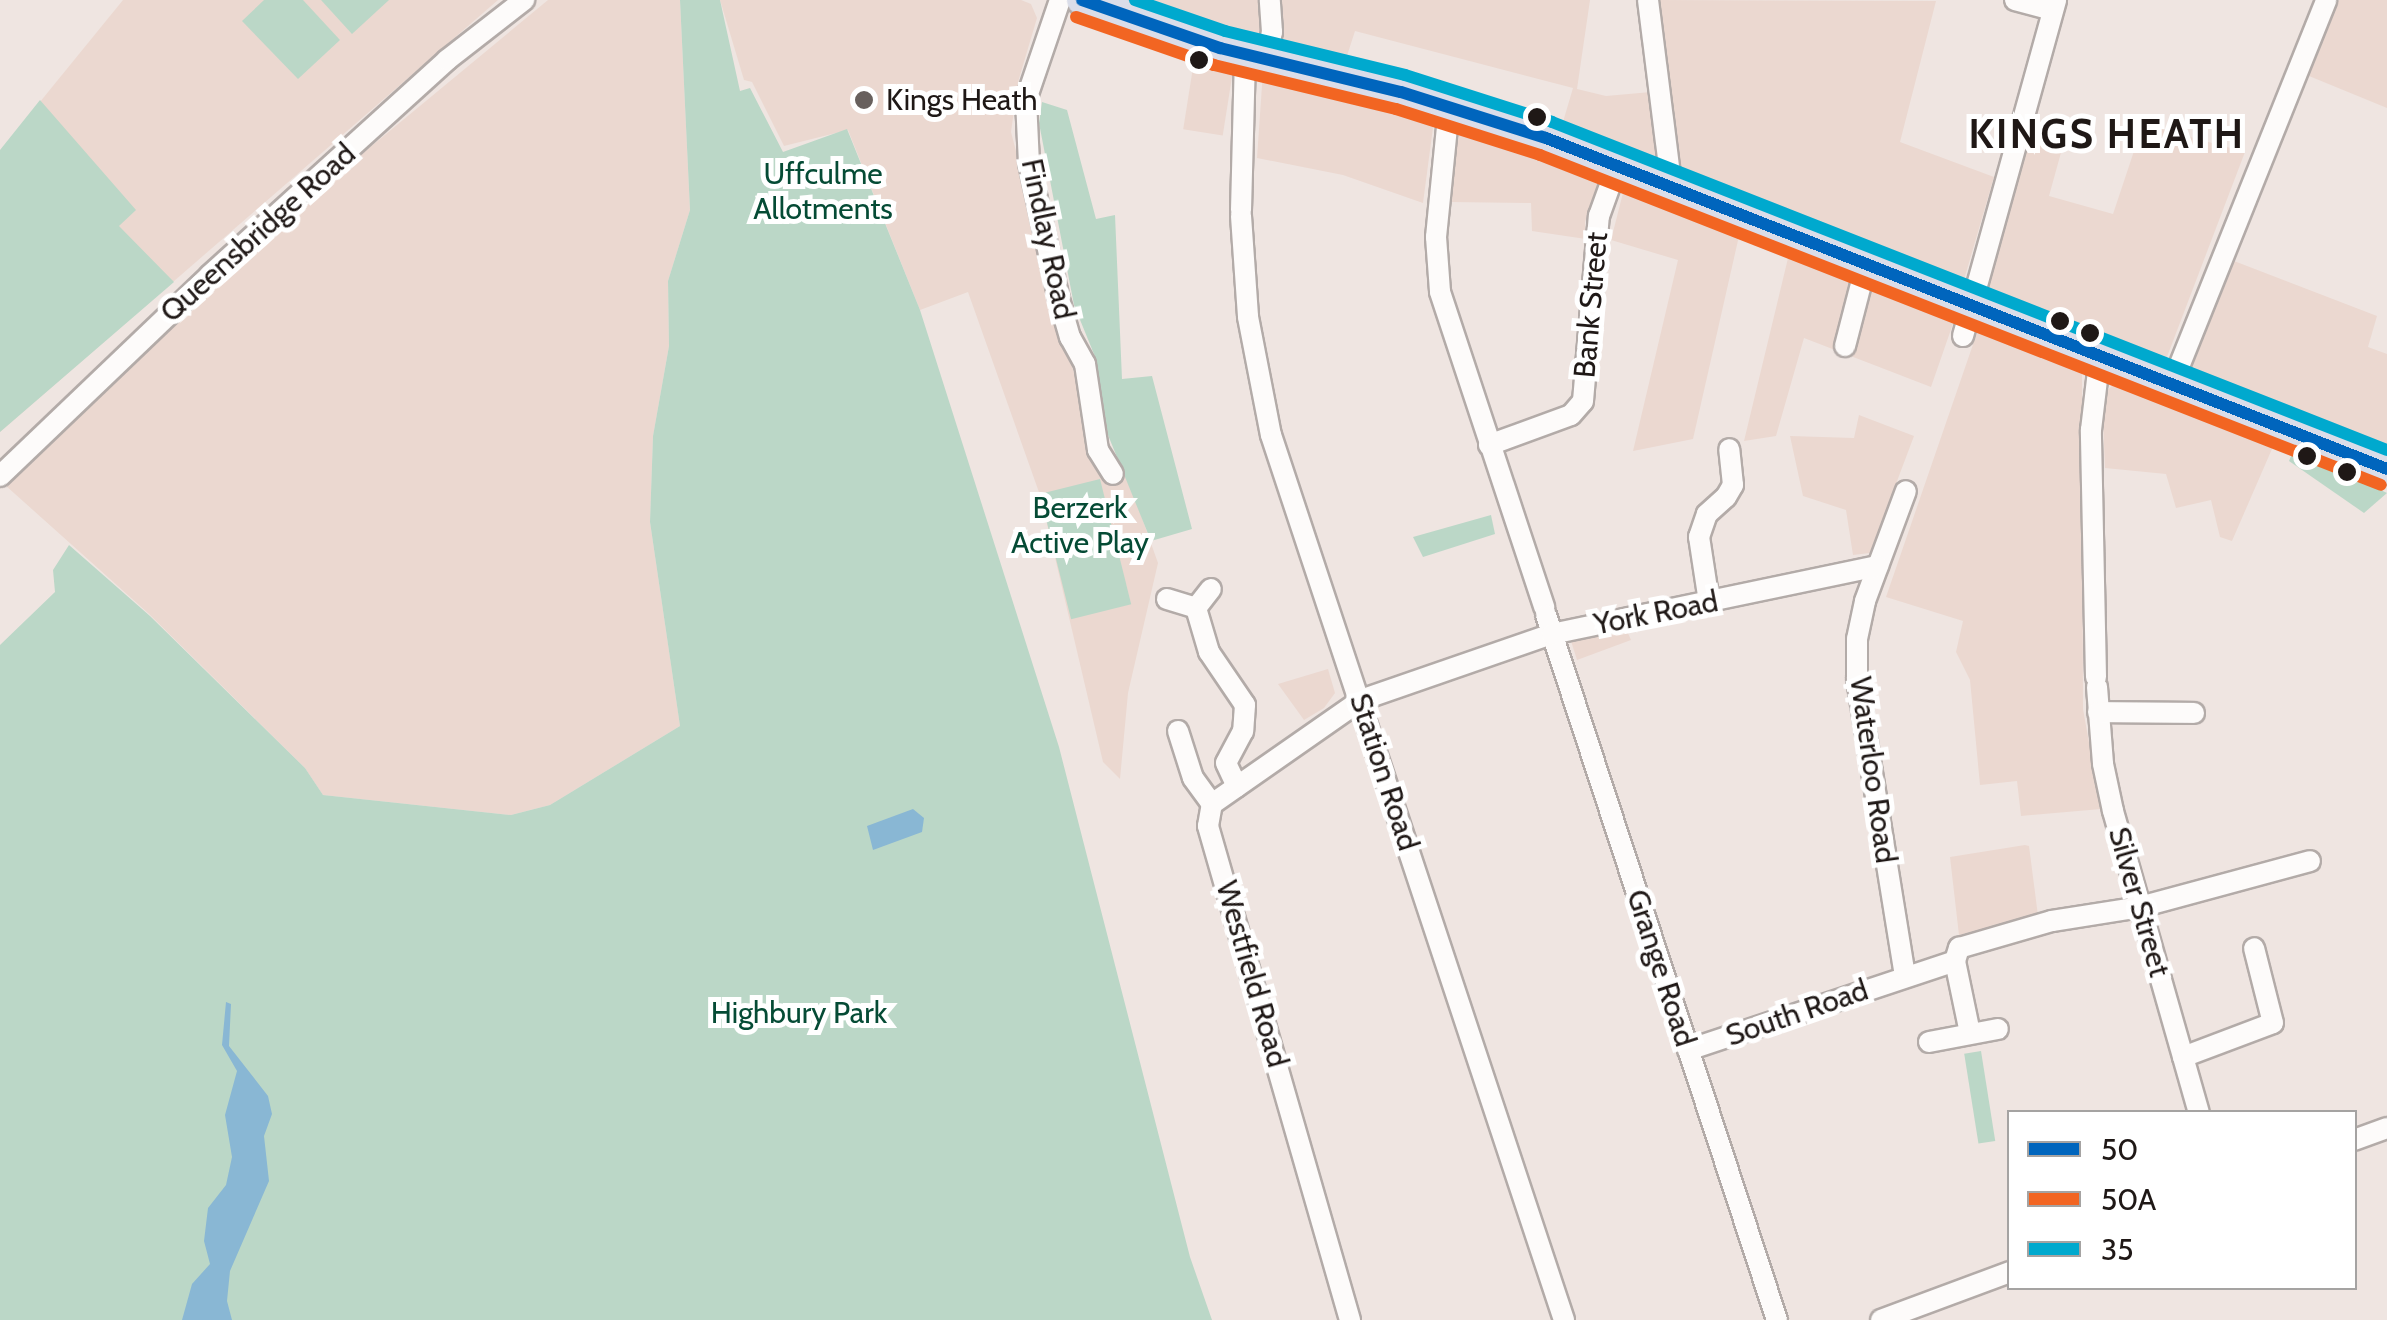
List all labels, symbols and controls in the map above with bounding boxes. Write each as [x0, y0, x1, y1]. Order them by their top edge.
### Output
unlabelled marker [1189, 50, 1209, 70]
place label: Kings Heath [886, 82, 1038, 118]
marker: Kings Heath [851, 87, 877, 113]
unlabelled marker [1527, 107, 1547, 127]
district label: KINGS HEATH [1968, 110, 2246, 158]
street label: Queensbridge Road [153, 136, 363, 330]
street label: Findlay Road [1013, 155, 1083, 323]
park label: Uffculme Allotments [753, 156, 893, 226]
street label: Bank Street [1567, 231, 1615, 379]
unlabelled marker [2050, 311, 2070, 331]
unlabelled marker [2080, 323, 2100, 343]
unlabelled marker [2297, 446, 2317, 466]
unlabelled marker [2337, 462, 2357, 482]
park label: Berzerk Active Play [1011, 490, 1149, 560]
street label: York Road [1591, 583, 1721, 643]
street label: Waterloo Road [1842, 674, 1904, 866]
street label: Station Road [1342, 689, 1426, 855]
street label: Silver Street [2101, 823, 2177, 981]
street label: Westfield Road [1208, 877, 1296, 1071]
street label: Grange Road [1619, 885, 1703, 1051]
street label: South Road [1721, 972, 1873, 1054]
park label: Highbury Park [711, 995, 887, 1031]
legend [2007, 1110, 2357, 1290]
text: 50 [2101, 1131, 2138, 1168]
text: 50A [2101, 1181, 2156, 1218]
text: 35 [2101, 1231, 2133, 1268]

